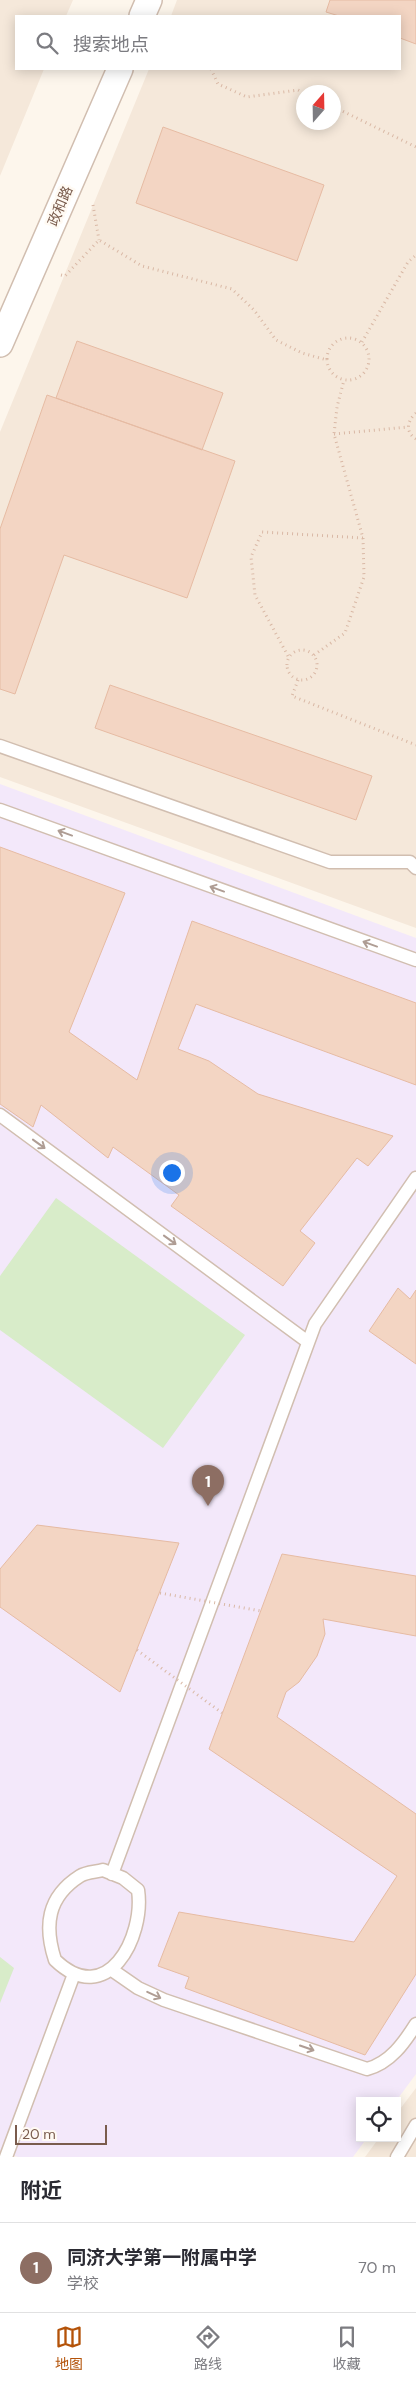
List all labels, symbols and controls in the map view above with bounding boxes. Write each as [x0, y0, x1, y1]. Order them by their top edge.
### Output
search box [15, 15, 401, 70]
icon: search [33, 29, 61, 57]
text: 搜索地点 [73, 32, 149, 57]
north arrow [296, 85, 341, 130]
street label: 政和路 [44, 183, 76, 229]
one-way arrow [57, 828, 73, 837]
one-way arrow [210, 884, 226, 893]
one-way arrow [363, 939, 378, 948]
one-way arrow [32, 1138, 45, 1149]
your location [159, 1160, 185, 1186]
one-way arrow [163, 1235, 177, 1245]
pin: 1 [192, 1465, 224, 1506]
one-way arrow [146, 1991, 161, 2001]
one-way arrow [299, 2044, 315, 2054]
map controls [356, 2097, 401, 2142]
button: locate [356, 2097, 401, 2142]
scale bar [15, 2122, 108, 2145]
text: 20 m [22, 2125, 56, 2143]
text: 附近 [20, 2177, 62, 2205]
text: 同济大学第一附属中学 [67, 2245, 257, 2270]
text: 1 [33, 2257, 39, 2278]
text: 70 m [358, 2257, 396, 2278]
text: 学校 [67, 2273, 99, 2294]
tab: 地图 [55, 2323, 83, 2373]
tab: 路线 [194, 2323, 222, 2373]
tab: 收藏 [333, 2323, 361, 2373]

